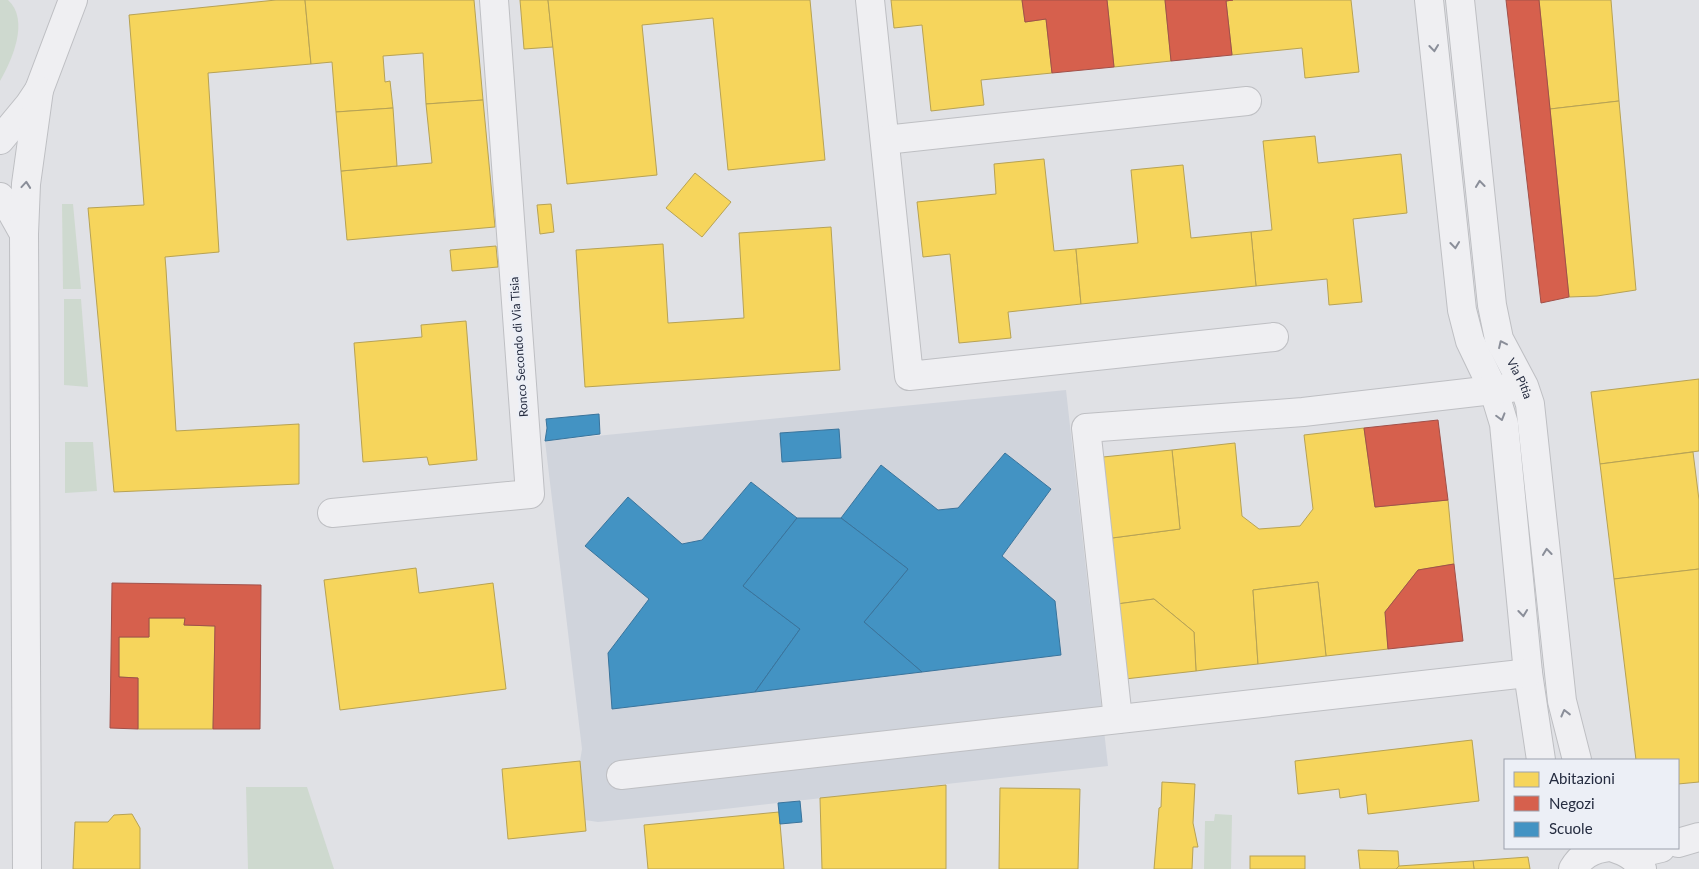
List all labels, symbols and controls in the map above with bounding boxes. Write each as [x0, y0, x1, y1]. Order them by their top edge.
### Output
one-way arrow [1428, 45, 1439, 53]
one-way arrow [1474, 179, 1485, 187]
one-way arrow [20, 181, 31, 189]
one-way arrow [1449, 241, 1460, 249]
street label: Ronco Secondo di Via Tisia [506, 276, 531, 418]
one-way arrow [1498, 340, 1508, 349]
street label: Via Pitia [1504, 355, 1536, 401]
one-way arrow [1496, 412, 1506, 420]
one-way arrow [1542, 547, 1553, 555]
one-way arrow [1517, 609, 1528, 617]
one-way arrow [1561, 709, 1571, 718]
legend [1504, 759, 1679, 849]
text: Abitazioni [1549, 769, 1615, 787]
text: Negozi [1549, 794, 1595, 812]
text: Scuole [1549, 819, 1593, 837]

